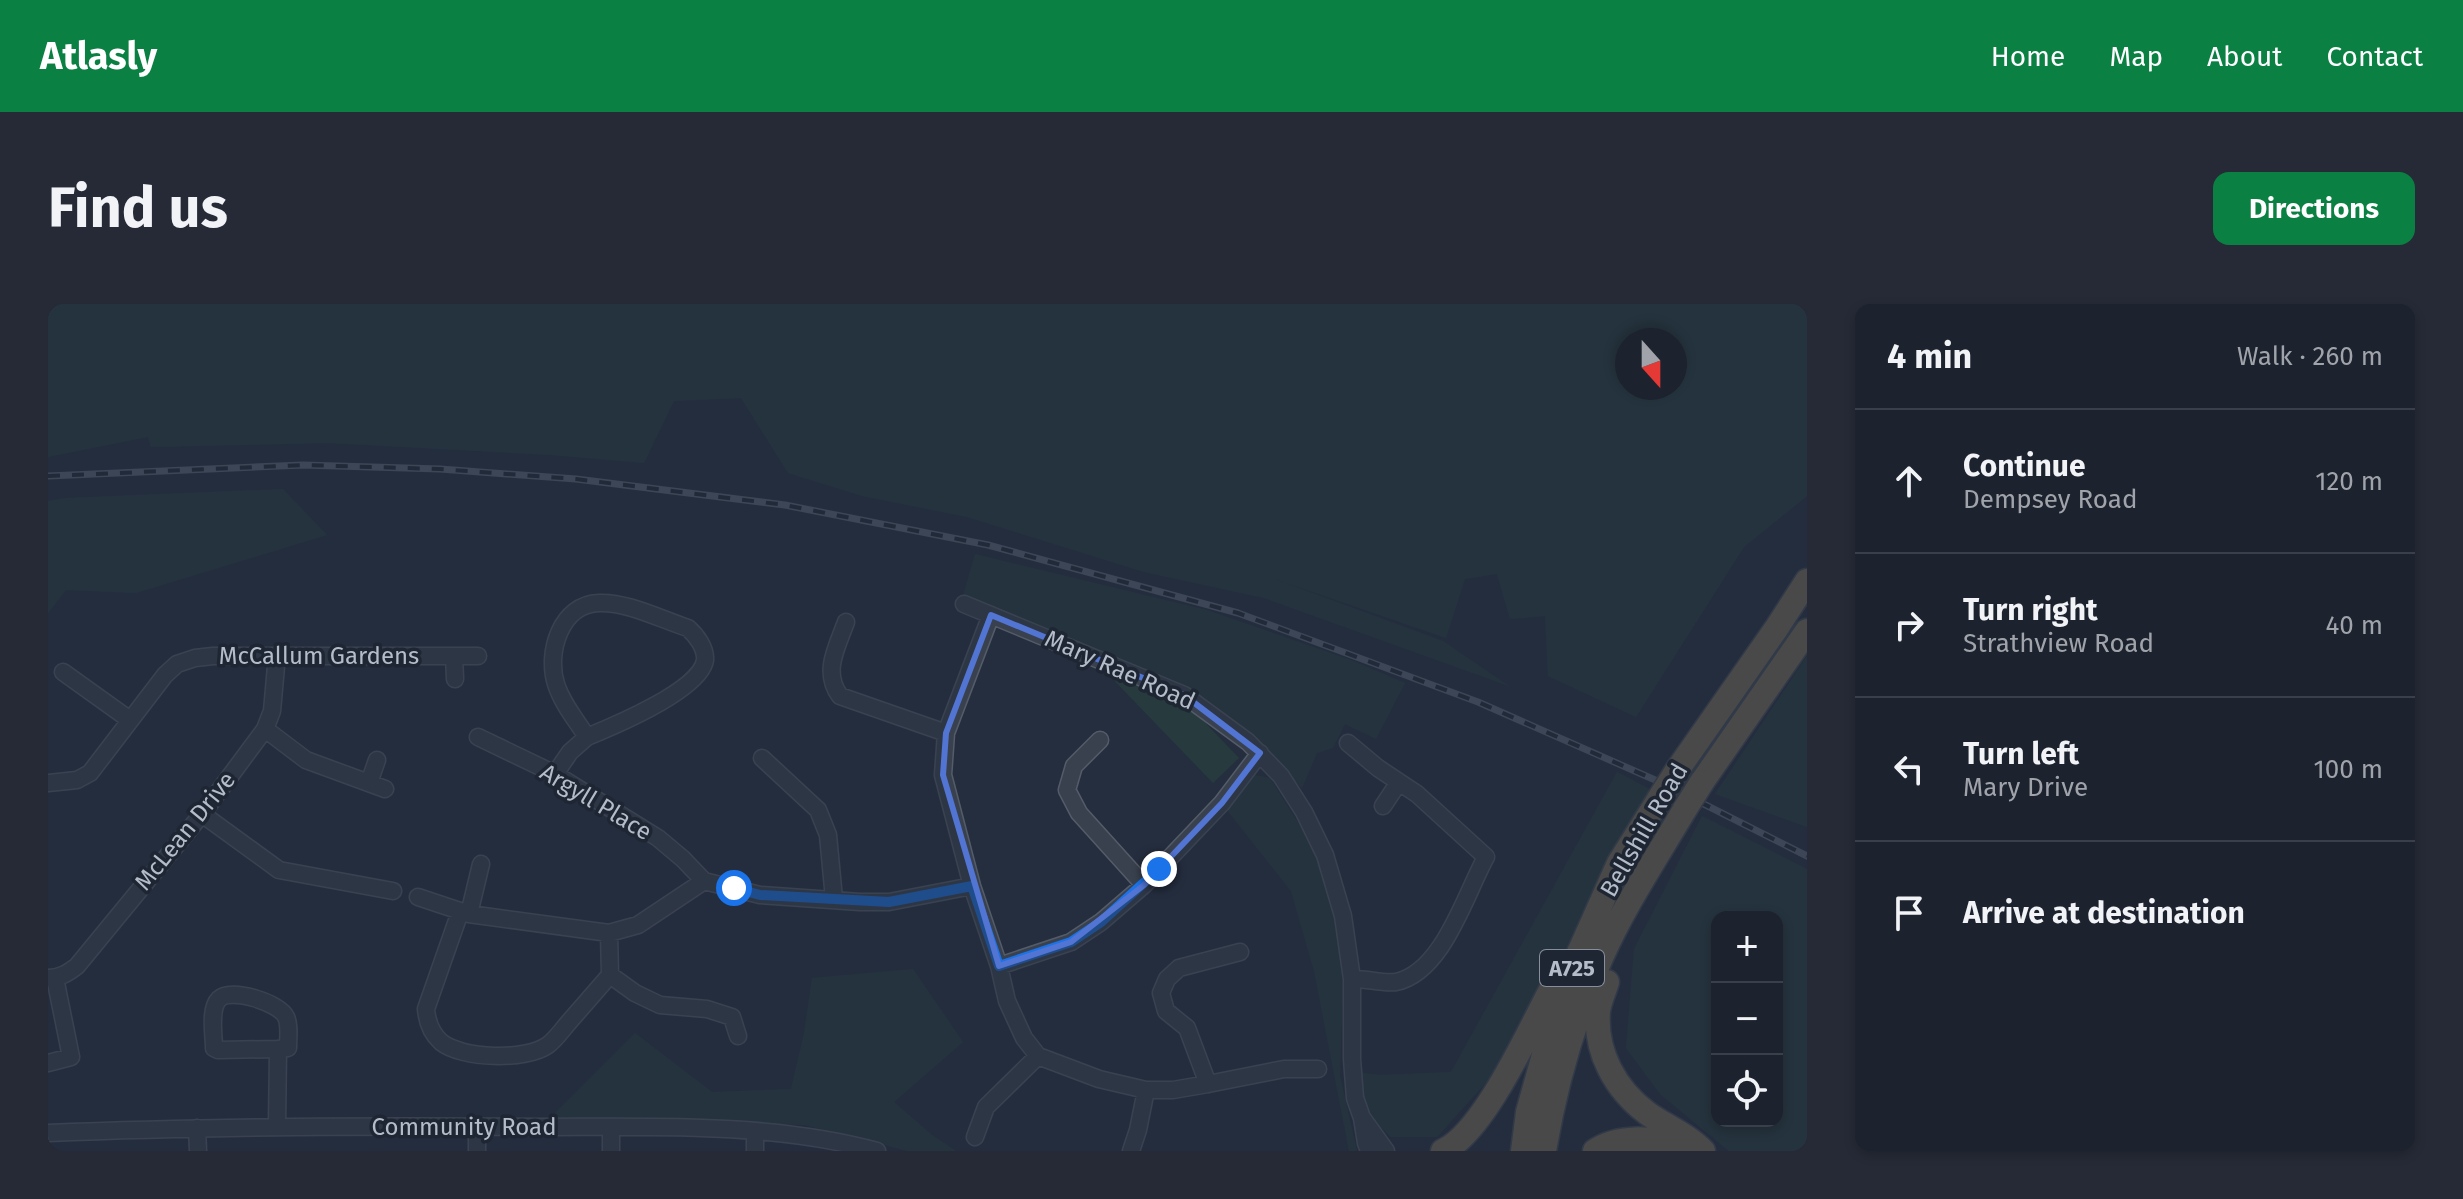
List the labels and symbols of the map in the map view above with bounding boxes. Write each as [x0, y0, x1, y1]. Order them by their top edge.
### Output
north arrow [1615, 328, 1687, 400]
street label: Mary Rae Road [1041, 624, 1199, 716]
street label: McCallum Gardens [219, 642, 419, 670]
street label: Argyll Place [535, 758, 657, 846]
street label: Bellshill Road [1594, 758, 1694, 902]
street label: McLean Drive [129, 766, 241, 896]
route end [1141, 851, 1177, 887]
route start [716, 870, 752, 906]
road number: A725 [1540, 950, 1604, 986]
street label: Community Road [372, 1113, 556, 1141]

